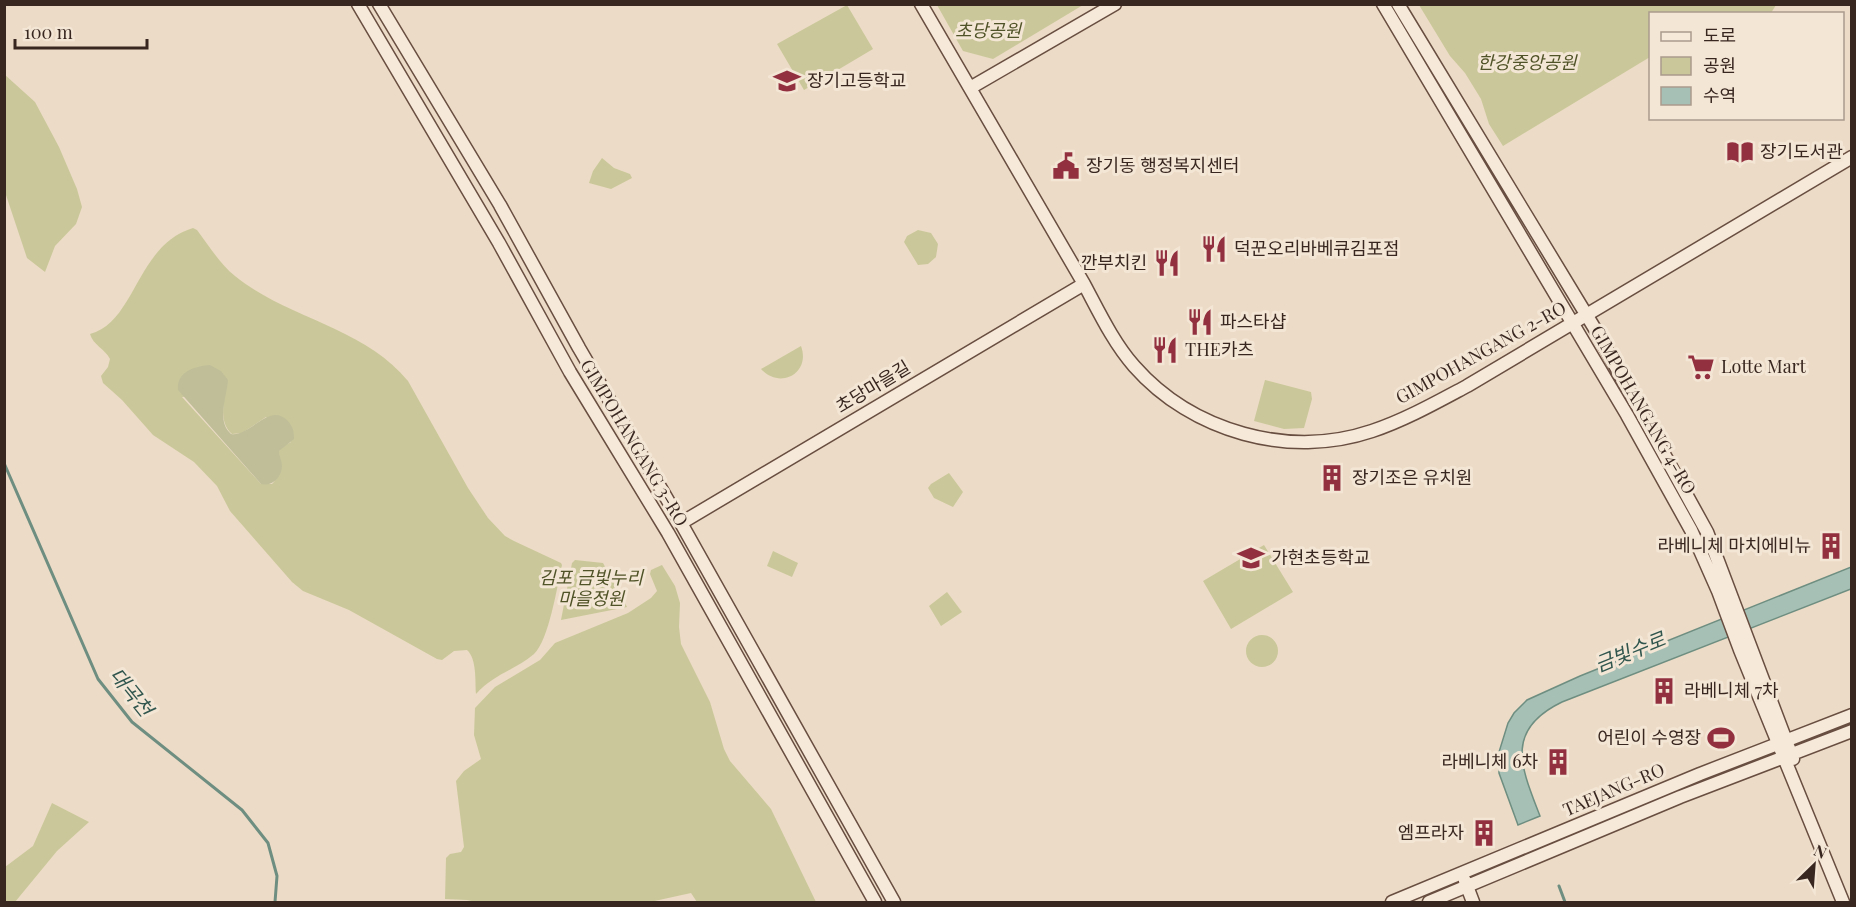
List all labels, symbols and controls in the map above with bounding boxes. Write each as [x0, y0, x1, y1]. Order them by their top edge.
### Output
scale bar [15, 12, 147, 50]
legend [1649, 12, 1844, 120]
park label: 초당공원 [955, 18, 1023, 42]
text: 100 m [24, 20, 73, 44]
text: 도로 [1703, 23, 1736, 47]
park label: 한강중앙공원 [1477, 50, 1578, 74]
text: 공원 [1703, 53, 1736, 77]
school or university icon: 장기고등학교 [772, 66, 802, 96]
place label: 장기고등학교 [807, 68, 906, 92]
text: 수역 [1703, 83, 1736, 107]
library icon: 장기도서관 [1725, 137, 1755, 167]
place label: 장기도서관 [1760, 139, 1843, 163]
public building icon: 장기동 행정복지센터 [1051, 151, 1081, 181]
place label: 장기동 행정복지센터 [1086, 153, 1240, 177]
restaurant icon: 덕꾼오리바베큐김포점 [1199, 234, 1229, 264]
place label: 덕꾼오리바베큐김포점 [1234, 236, 1400, 260]
restaurant icon: 깐부치킨 [1152, 248, 1182, 278]
place label: 깐부치킨 [1081, 250, 1147, 274]
street label: GIMPOHANGANG 2-RO [1391, 295, 1570, 409]
restaurant icon: 파스타샵 [1185, 307, 1215, 337]
place label: 파스타샵 [1220, 309, 1286, 333]
street label: GIMPOHANGANG 4-RO [1586, 321, 1702, 498]
restaurant icon: THE카츠 [1150, 335, 1180, 365]
place label: THE카츠 [1185, 337, 1254, 361]
supermarket icon: Lotte Mart [1686, 352, 1716, 382]
place label: Lotte Mart [1721, 354, 1807, 378]
street label: GIMPOHANGANG 3-RO [575, 355, 694, 530]
street label: 초당마을길 [831, 355, 914, 418]
building icon: 장기조은 유치원 [1317, 463, 1347, 493]
place label: 장기조은 유치원 [1352, 465, 1472, 489]
building icon: 라베니체 마치에비뉴 [1816, 531, 1846, 561]
place label: 라베니체 마치에비뉴 [1657, 533, 1811, 557]
school or university icon: 가현초등학교 [1236, 543, 1266, 573]
place label: 가현초등학교 [1271, 545, 1370, 569]
park label: 김포 금빛누리 마을정원 [539, 565, 644, 610]
water label: 금빛수로 [1590, 624, 1670, 677]
water label: 대곡천 [104, 661, 162, 723]
building icon: 라베니체 7차 [1649, 676, 1679, 706]
place label: 라베니체 7차 [1684, 678, 1779, 702]
sports icon: 어린이 수영장 [1706, 723, 1736, 753]
place label: 어린이 수영장 [1597, 725, 1701, 749]
building icon: 라베니체 6차 [1543, 747, 1573, 777]
place label: 라베니체 6차 [1441, 749, 1538, 773]
street label: TAEJANG-RO [1559, 757, 1668, 821]
building icon: 엠프라자 [1469, 818, 1499, 848]
place label: 엠프라자 [1398, 820, 1464, 844]
north arrow [1784, 835, 1844, 895]
text: N [1811, 839, 1831, 863]

